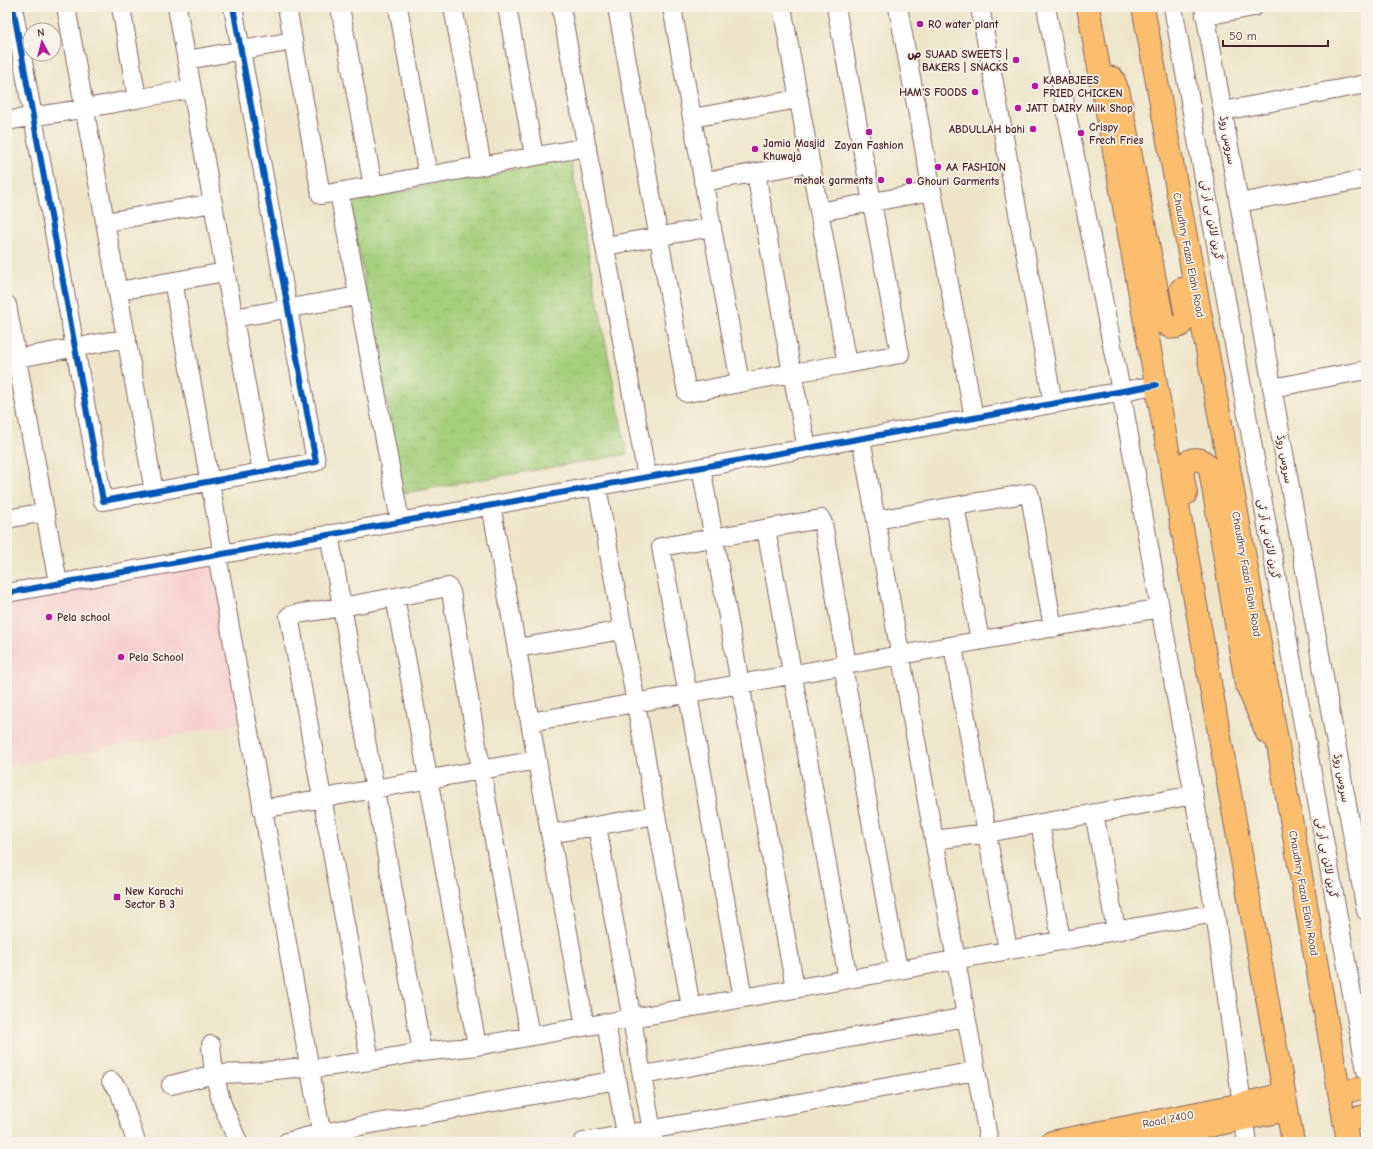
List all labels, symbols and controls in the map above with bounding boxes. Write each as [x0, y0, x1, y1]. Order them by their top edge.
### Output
place label: RO water plant [928, 18, 999, 31]
marker: RO water plant [915, 19, 925, 29]
north arrow [22, 22, 62, 62]
scale bar [1223, 22, 1328, 48]
text: N [36, 26, 45, 39]
text: 50 m [1229, 29, 1257, 43]
place label: ص SUAAD SWEETS | BAKERS | SNACKS [908, 48, 1008, 74]
marker: ص SUAAD SWEETS | BAKERS | SNACKS [1011, 55, 1021, 65]
place label: KABABJEES FRIED CHICKEN [1043, 74, 1123, 100]
marker: KABABJEES FRIED CHICKEN [1030, 81, 1040, 91]
place label: HAM'S FOODS [899, 86, 967, 99]
marker: HAM'S FOODS [970, 87, 980, 97]
place label: JATT DAIRY Milk Shop [1026, 102, 1133, 115]
marker: JATT DAIRY Milk Shop [1013, 103, 1023, 113]
street label: سروس روڈ [1217, 115, 1238, 165]
place label: Crispy Frech Fries [1089, 121, 1144, 147]
place label: ABDULLAH bahi [949, 123, 1025, 136]
marker: ABDULLAH bahi [1028, 124, 1038, 134]
marker: Zayan Fashion [864, 127, 874, 137]
marker: Crispy Frech Fries [1076, 128, 1086, 138]
place label: Jamia Masjid Khuwaja [763, 137, 825, 163]
place label: Zayan Fashion [834, 139, 904, 152]
marker: Jamia Masjid Khuwaja [750, 144, 760, 154]
place label: AA FASHION [946, 161, 1006, 174]
marker: AA FASHION [933, 162, 943, 172]
place label: mehak garments [794, 174, 873, 187]
marker: mehak garments [876, 175, 886, 185]
place label: Ghouri Garments [917, 175, 1000, 188]
marker: Ghouri Garments [904, 176, 914, 186]
street label: گرین لائن بی آر ٹی [1197, 179, 1225, 262]
street label: Chaudhry Fazal Elahi Road [1170, 192, 1207, 319]
street label: سروس روڈ [1274, 434, 1295, 484]
street label: گرین لائن بی آر ٹی [1254, 498, 1282, 581]
street label: Chaudhry Fazal Elahi Road [1229, 510, 1264, 638]
place label: Pela school [57, 611, 110, 624]
marker: Pela school [44, 612, 54, 622]
place label: Pela School [129, 651, 184, 664]
marker: Pela School [116, 652, 126, 662]
street label: سروس روڈ [1331, 753, 1352, 803]
street label: گرین لائن بی آر ٹی [1312, 817, 1340, 900]
street label: Chaudhry Fazal Elahi Road [1286, 829, 1321, 957]
place label: New Karachi Sector B 3 [125, 885, 183, 911]
marker: New Karachi Sector B 3 [112, 892, 122, 902]
street label: Road 2400 [1141, 1108, 1195, 1131]

